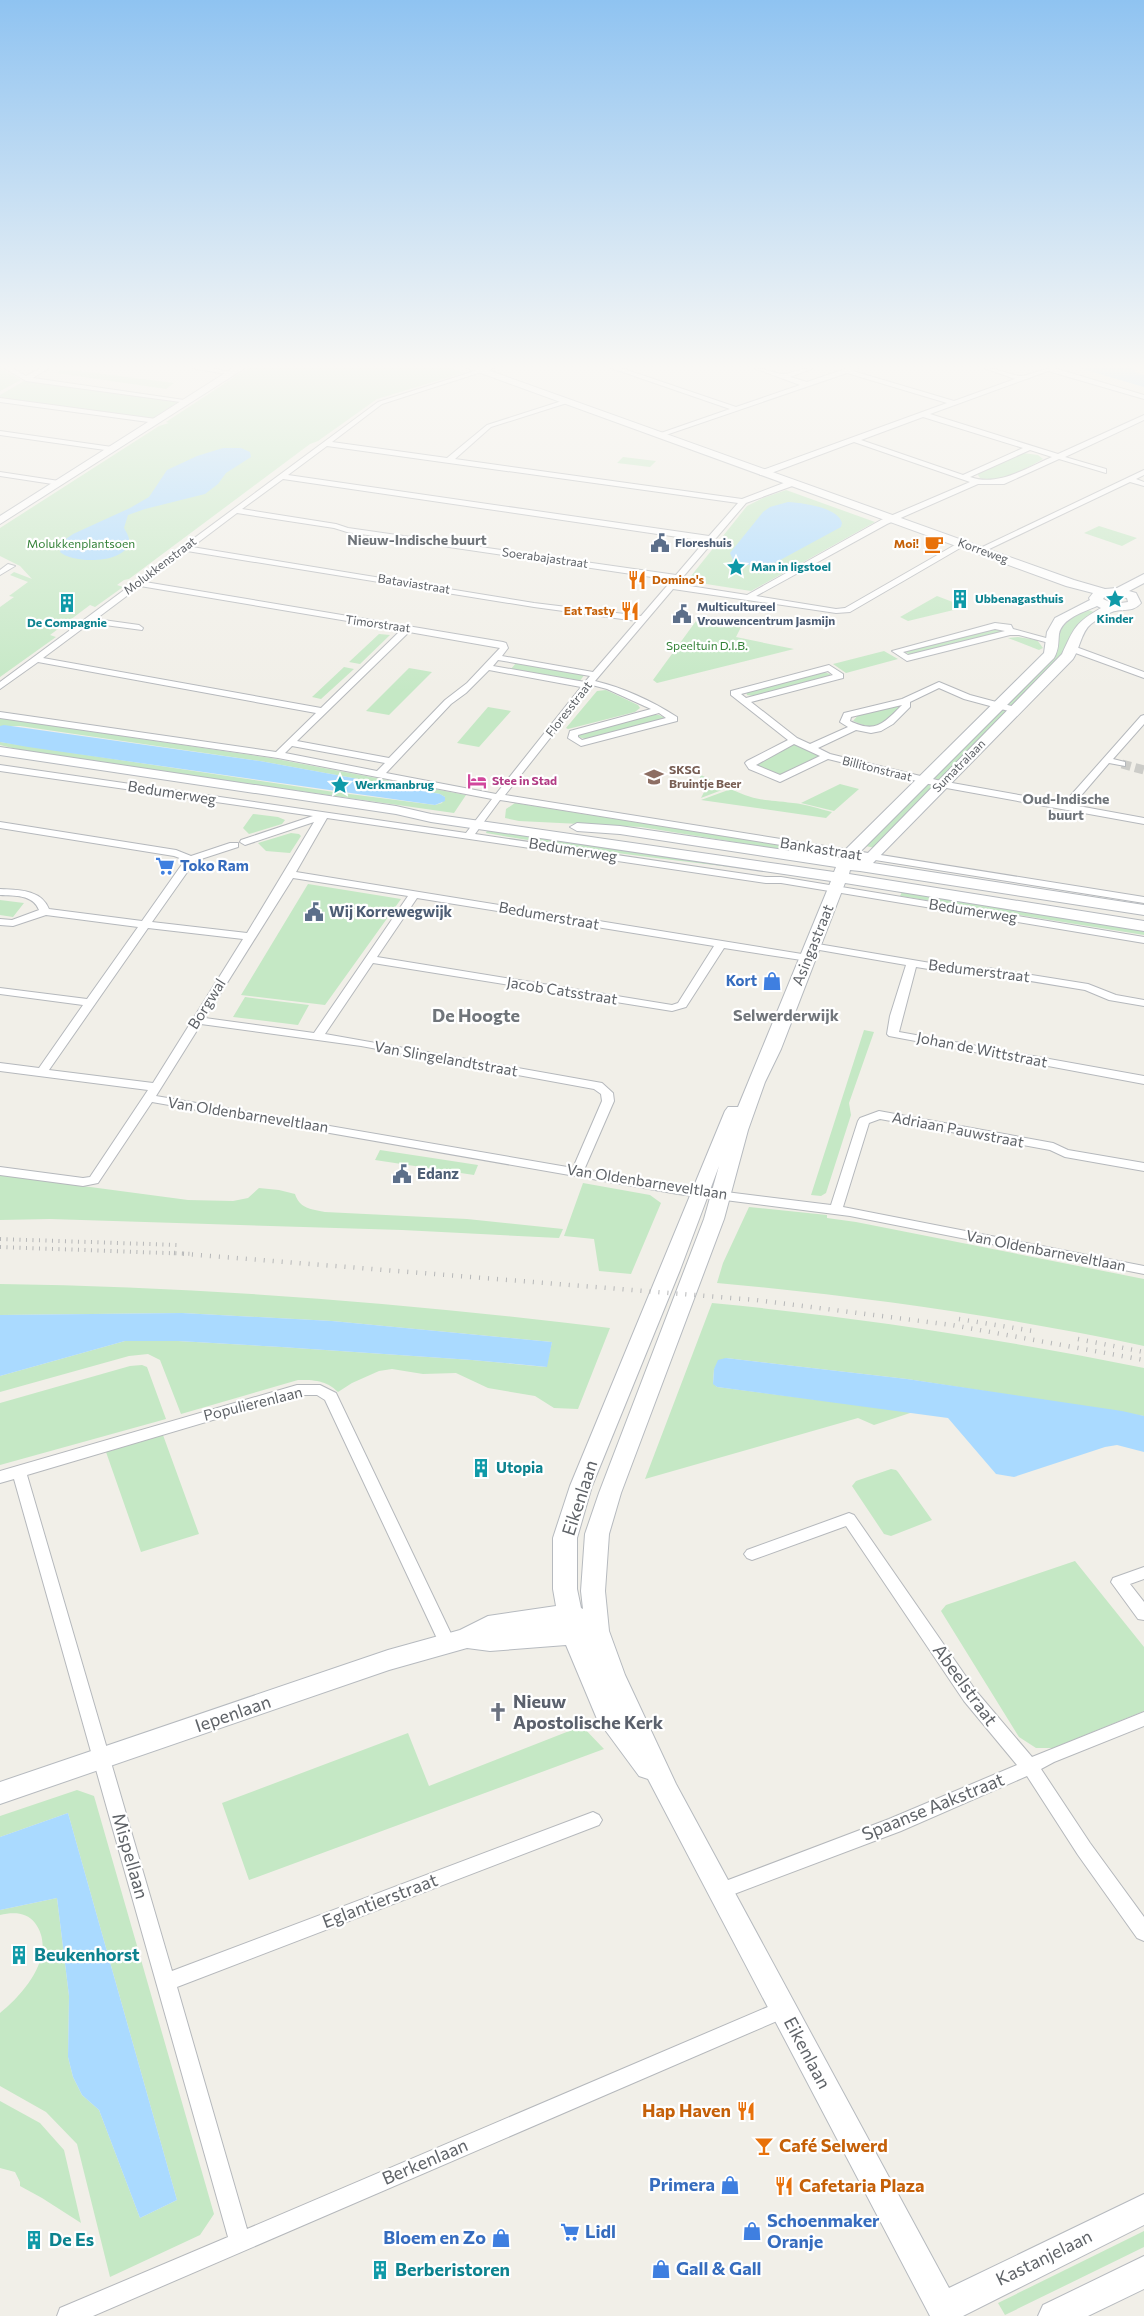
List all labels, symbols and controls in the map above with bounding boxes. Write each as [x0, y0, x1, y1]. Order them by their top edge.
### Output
district label: Nieuw-Indische buurt [347, 531, 487, 548]
public building icon: Floreshuis [649, 532, 671, 554]
street label: Molukkenstraat [121, 533, 198, 597]
cafe icon: Moi! [923, 533, 945, 555]
street label: Korreweg [956, 534, 1011, 566]
place label: Floreshuis [675, 535, 732, 549]
park label: Molukkenplantsoen [27, 536, 135, 550]
place label: Moi! [894, 536, 919, 550]
street label: Soerabajastraat [501, 544, 589, 570]
place icon: Man in ligstoel [725, 556, 747, 578]
place label: Man in ligstoel [751, 559, 831, 573]
restaurant icon: Domino's [626, 569, 648, 591]
street label: Bataviastraat [377, 570, 451, 596]
place label: Domino's [652, 572, 705, 586]
building icon: Ubbenagasthuis [949, 588, 971, 610]
place icon: Kinder [1104, 588, 1126, 610]
place label: Ubbenagasthuis [975, 591, 1064, 605]
building icon: De Compagnie [56, 592, 78, 614]
place label: Multicultureel Vrouwencentrum Jasmijn [697, 599, 835, 628]
restaurant icon: Eat Tasty [619, 600, 641, 622]
place label: Eat Tasty [564, 603, 615, 617]
public building icon: Multicultureel Vrouwencentrum Jasmijn [671, 603, 693, 625]
place label: Kinder [1097, 611, 1134, 625]
street label: Timorstraat [345, 612, 412, 635]
place label: De Compagnie [27, 615, 107, 629]
park label: Speeltuin D.I.B. [666, 638, 748, 652]
street label: Floresstraat [542, 678, 594, 739]
street label: Sumatralaan [929, 736, 988, 795]
street label: Billitonstraat [841, 753, 914, 783]
place label: SKSG Bruintje Beer [669, 762, 742, 790]
school or university icon: SKSG Bruintje Beer [643, 766, 665, 788]
hotel icon: Stee in Stad [466, 770, 488, 792]
place label: Stee in Stad [492, 773, 557, 787]
place icon: Werkmanbrug [329, 774, 351, 796]
street label: Bedumerweg [127, 776, 218, 808]
place label: Werkmanbrug [355, 777, 435, 791]
district label: Oud-Indische buurt [1023, 790, 1109, 823]
street label: Bedumerweg [528, 833, 619, 865]
street label: Bankastraat [779, 833, 863, 863]
supermarket icon: Toko Ram [154, 855, 176, 877]
place label: Toko Ram [180, 856, 249, 874]
street label: Bedumerweg [928, 894, 1019, 926]
street label: Bedumerstraat [497, 897, 601, 933]
public building icon: Wij Korrewegwijk [303, 901, 325, 923]
street label: Asingastraat [788, 901, 837, 988]
place label: Wij Korrewegwijk [329, 902, 453, 920]
street label: Bedumerstraat [927, 955, 1031, 985]
shop icon: Kort [761, 970, 783, 992]
place label: Kort [726, 971, 757, 989]
street label: Jacob Catsstraat [505, 972, 619, 1008]
street label: Borgwal [184, 975, 229, 1032]
district label: De Hoogte [432, 1004, 520, 1026]
district label: Selwerderwijk [733, 1005, 840, 1024]
street label: Johan de Wittstraat [915, 1028, 1049, 1071]
street label: Van Slingelandtstraat [373, 1037, 519, 1080]
street label: Van Oldenbarneveltlaan [167, 1092, 330, 1136]
street label: Adriaan Pauwstraat [891, 1107, 1026, 1151]
street label: Van Oldenbarneveltlaan [566, 1159, 729, 1203]
public building icon: Edanz [391, 1163, 413, 1185]
place label: Edanz [417, 1164, 459, 1182]
street label: Van Oldenbarneveltlaan [965, 1226, 1128, 1274]
street label: Populierenlaan [201, 1382, 304, 1424]
building icon: Utopia [470, 1457, 492, 1479]
street label: Eikenlaan [557, 1457, 602, 1538]
place label: Utopia [496, 1458, 543, 1476]
street label: Abeelstraat [929, 1639, 1003, 1729]
street label: Iepenlaan [192, 1690, 273, 1736]
place label: Nieuw Apostolische Kerk [513, 1690, 664, 1733]
church icon: Nieuw Apostolische Kerk [487, 1701, 509, 1723]
street label: Spaanse Aakstraat [858, 1767, 1007, 1845]
street label: Mispellaan [108, 1810, 154, 1901]
street label: Eglantierstraat [319, 1868, 440, 1932]
place label: Beukenhorst [34, 1943, 140, 1965]
building icon: Beukenhorst [8, 1944, 30, 1966]
street label: Eikenlaan [780, 2013, 836, 2092]
place label: Hap Haven [642, 2099, 731, 2121]
restaurant icon: Hap Haven [735, 2100, 757, 2122]
street label: Berkenlaan [378, 2133, 471, 2189]
place label: Café Selwerd [779, 2134, 888, 2156]
bar icon: Café Selwerd [753, 2135, 775, 2157]
place label: Primera [649, 2173, 715, 2195]
shop icon: Primera [719, 2174, 741, 2196]
place label: Cafetaria Plaza [799, 2174, 925, 2196]
restaurant icon: Cafetaria Plaza [773, 2175, 795, 2197]
place label: Schoenmaker Oranje [767, 2209, 880, 2252]
place label: Lidl [585, 2220, 616, 2242]
shop icon: Schoenmaker Oranje [741, 2220, 763, 2242]
supermarket icon: Lidl [559, 2221, 581, 2243]
street label: Kastanjelaan [992, 2224, 1095, 2290]
place label: Bloem en Zo [383, 2226, 486, 2248]
shop icon: Bloem en Zo [490, 2227, 512, 2249]
place label: De Es [49, 2228, 94, 2250]
building icon: De Es [23, 2229, 45, 2251]
place label: Gall & Gall [676, 2257, 761, 2279]
place label: Berberistoren [395, 2258, 510, 2280]
shop icon: Gall & Gall [650, 2258, 672, 2280]
building icon: Berberistoren [369, 2259, 391, 2281]

